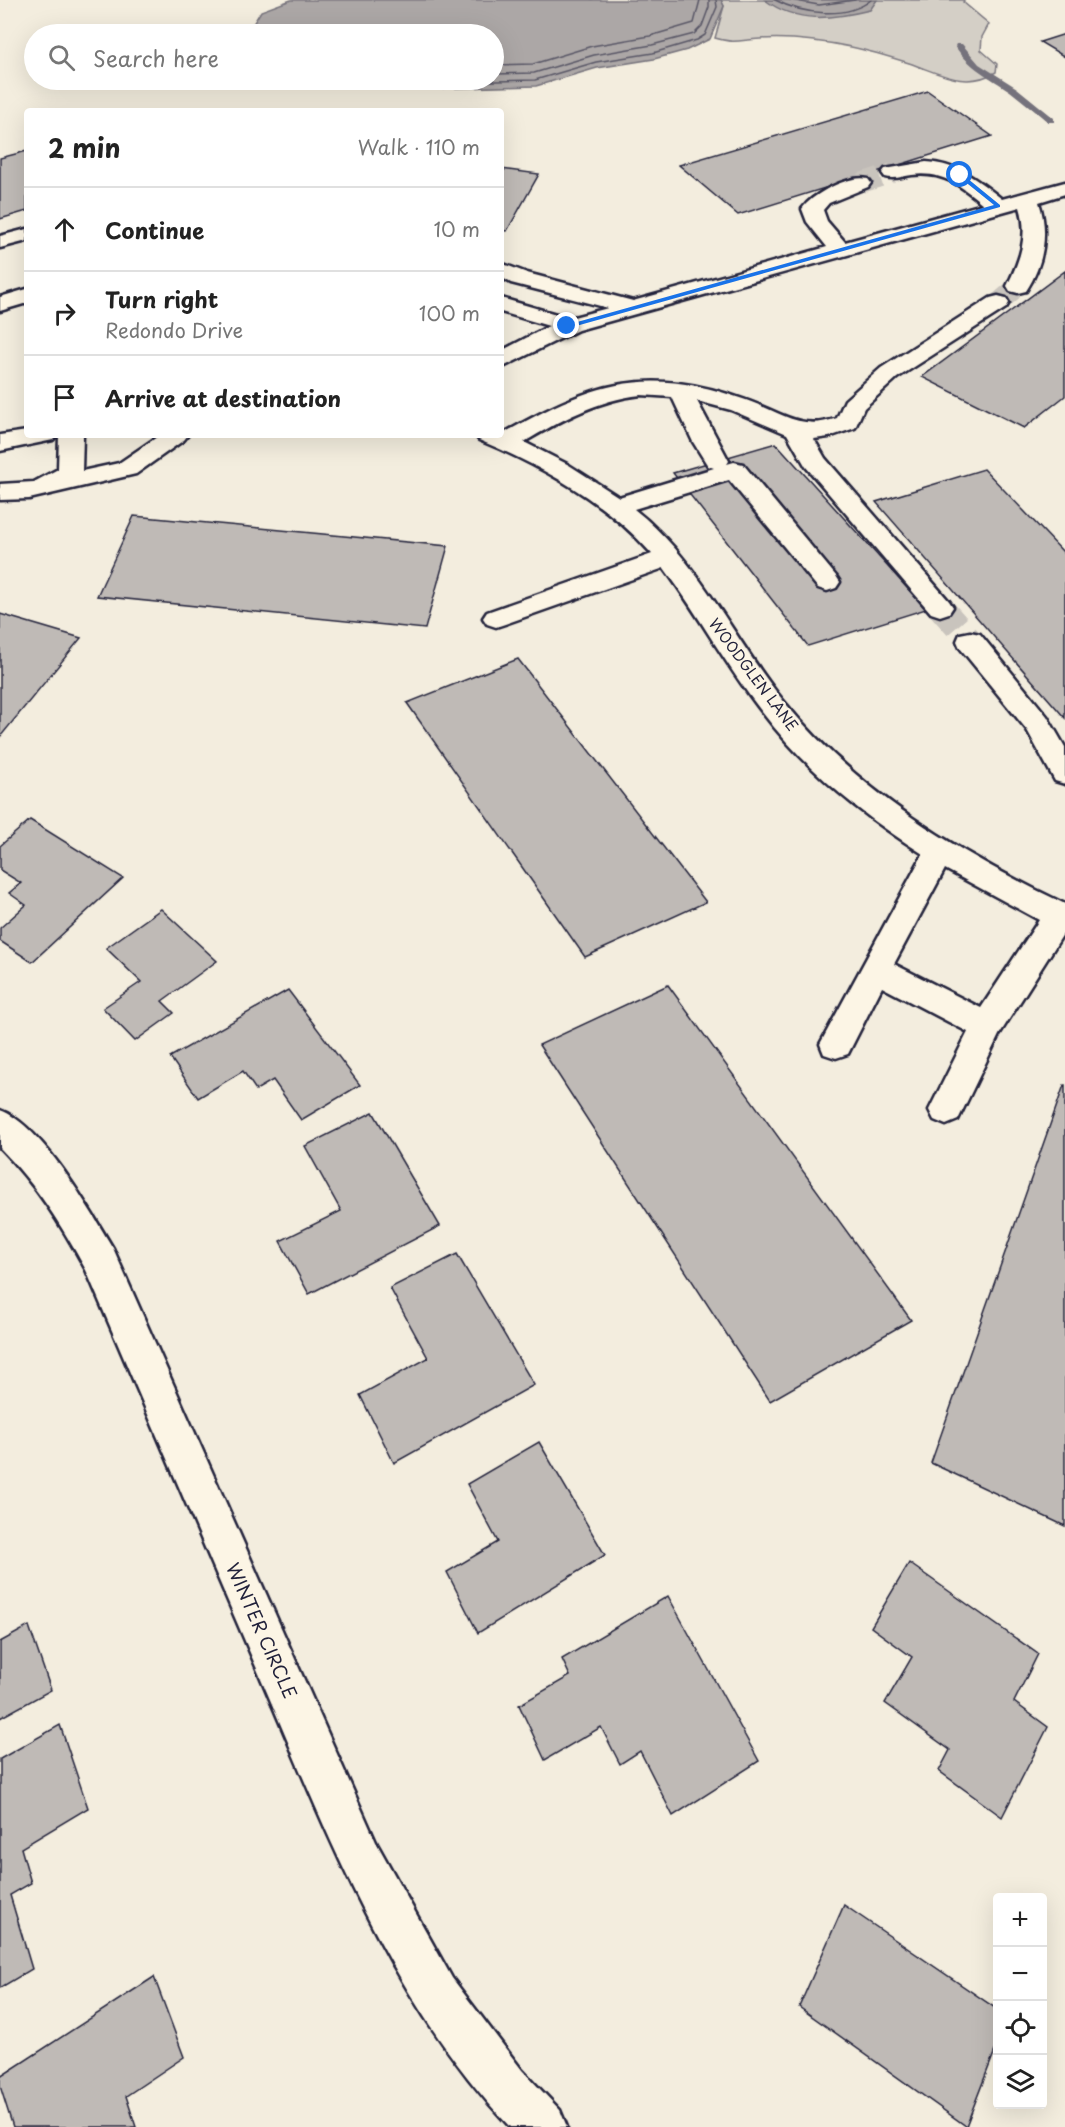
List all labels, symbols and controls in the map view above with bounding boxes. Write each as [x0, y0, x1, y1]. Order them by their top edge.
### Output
search box [24, 24, 504, 90]
icon: search [45, 41, 78, 74]
text: Search here [93, 41, 219, 74]
text: 2 min [48, 128, 121, 167]
text: Walk · 110 m [358, 132, 480, 162]
route start [946, 161, 972, 187]
icon: ahead [48, 213, 81, 246]
text: Continue [105, 213, 204, 246]
text: 10 m [433, 214, 480, 244]
text: Turn right [105, 282, 218, 315]
icon: right [48, 297, 81, 330]
text: 100 m [419, 298, 480, 328]
route end [553, 312, 579, 338]
text: Redondo Drive [105, 315, 243, 345]
icon: arrive [48, 381, 81, 414]
text: Arrive at destination [105, 381, 341, 414]
street label: WOODGLEN LANE [704, 613, 804, 736]
street label: WINTER CIRCLE [220, 1558, 305, 1703]
map controls [993, 1893, 1047, 2109]
button: + [993, 1893, 1047, 1947]
button: − [993, 1947, 1047, 2001]
button: locate [993, 2001, 1047, 2055]
button: layers [993, 2055, 1047, 2109]

